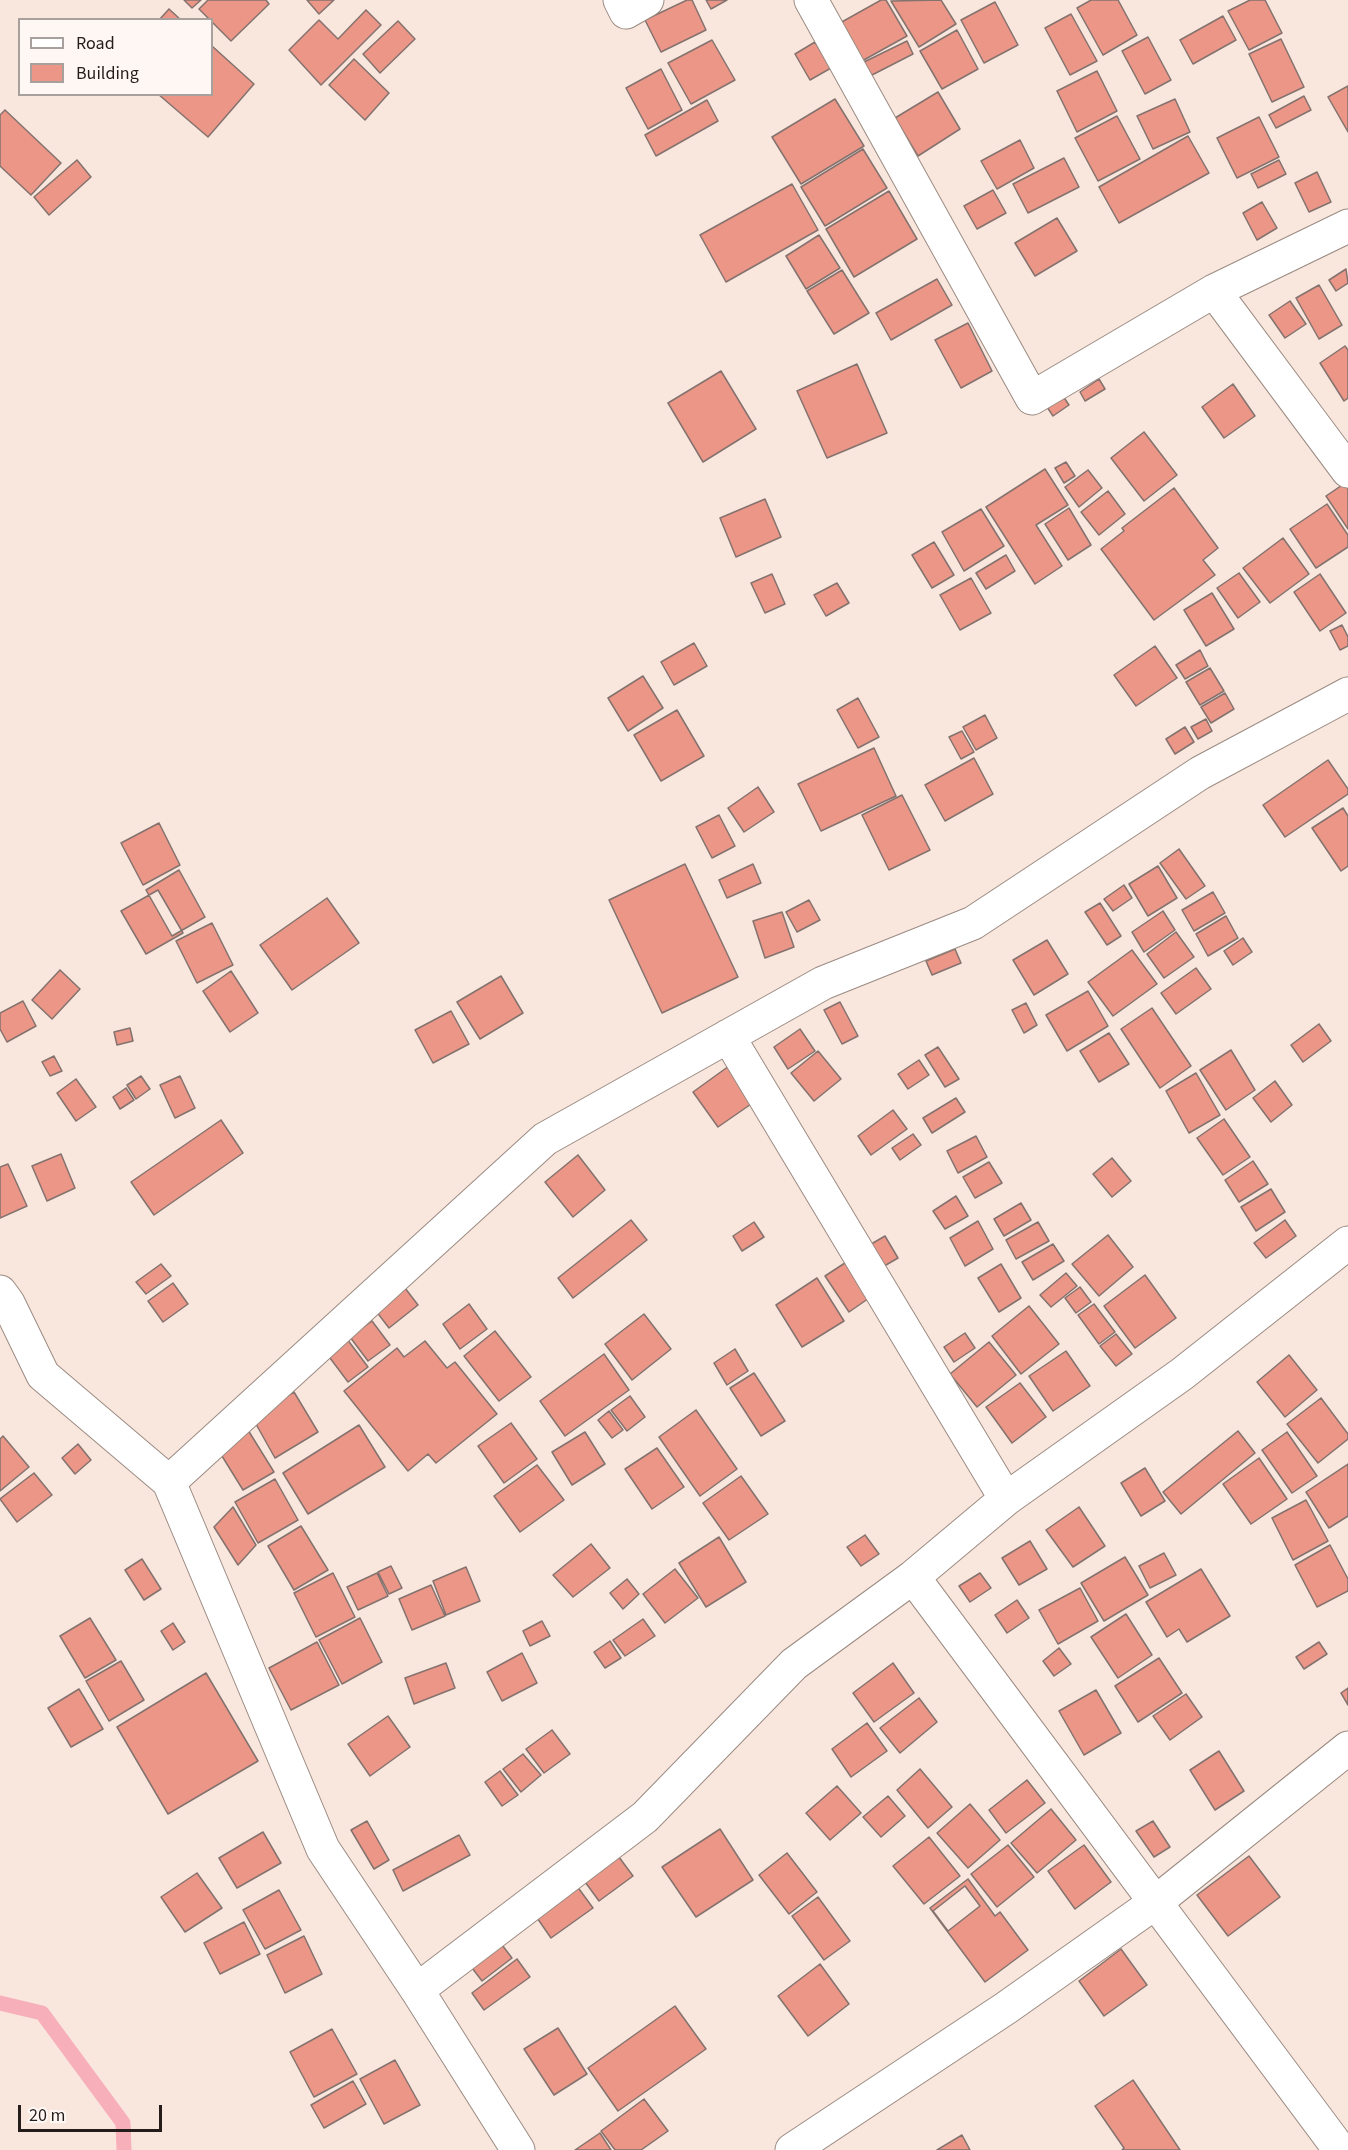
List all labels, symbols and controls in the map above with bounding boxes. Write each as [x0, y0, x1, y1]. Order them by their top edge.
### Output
legend [18, 18, 213, 96]
text: Road [76, 31, 115, 56]
text: Building [76, 61, 139, 86]
scale bar [21, 2093, 165, 2131]
text: 20 m [29, 2103, 65, 2128]

